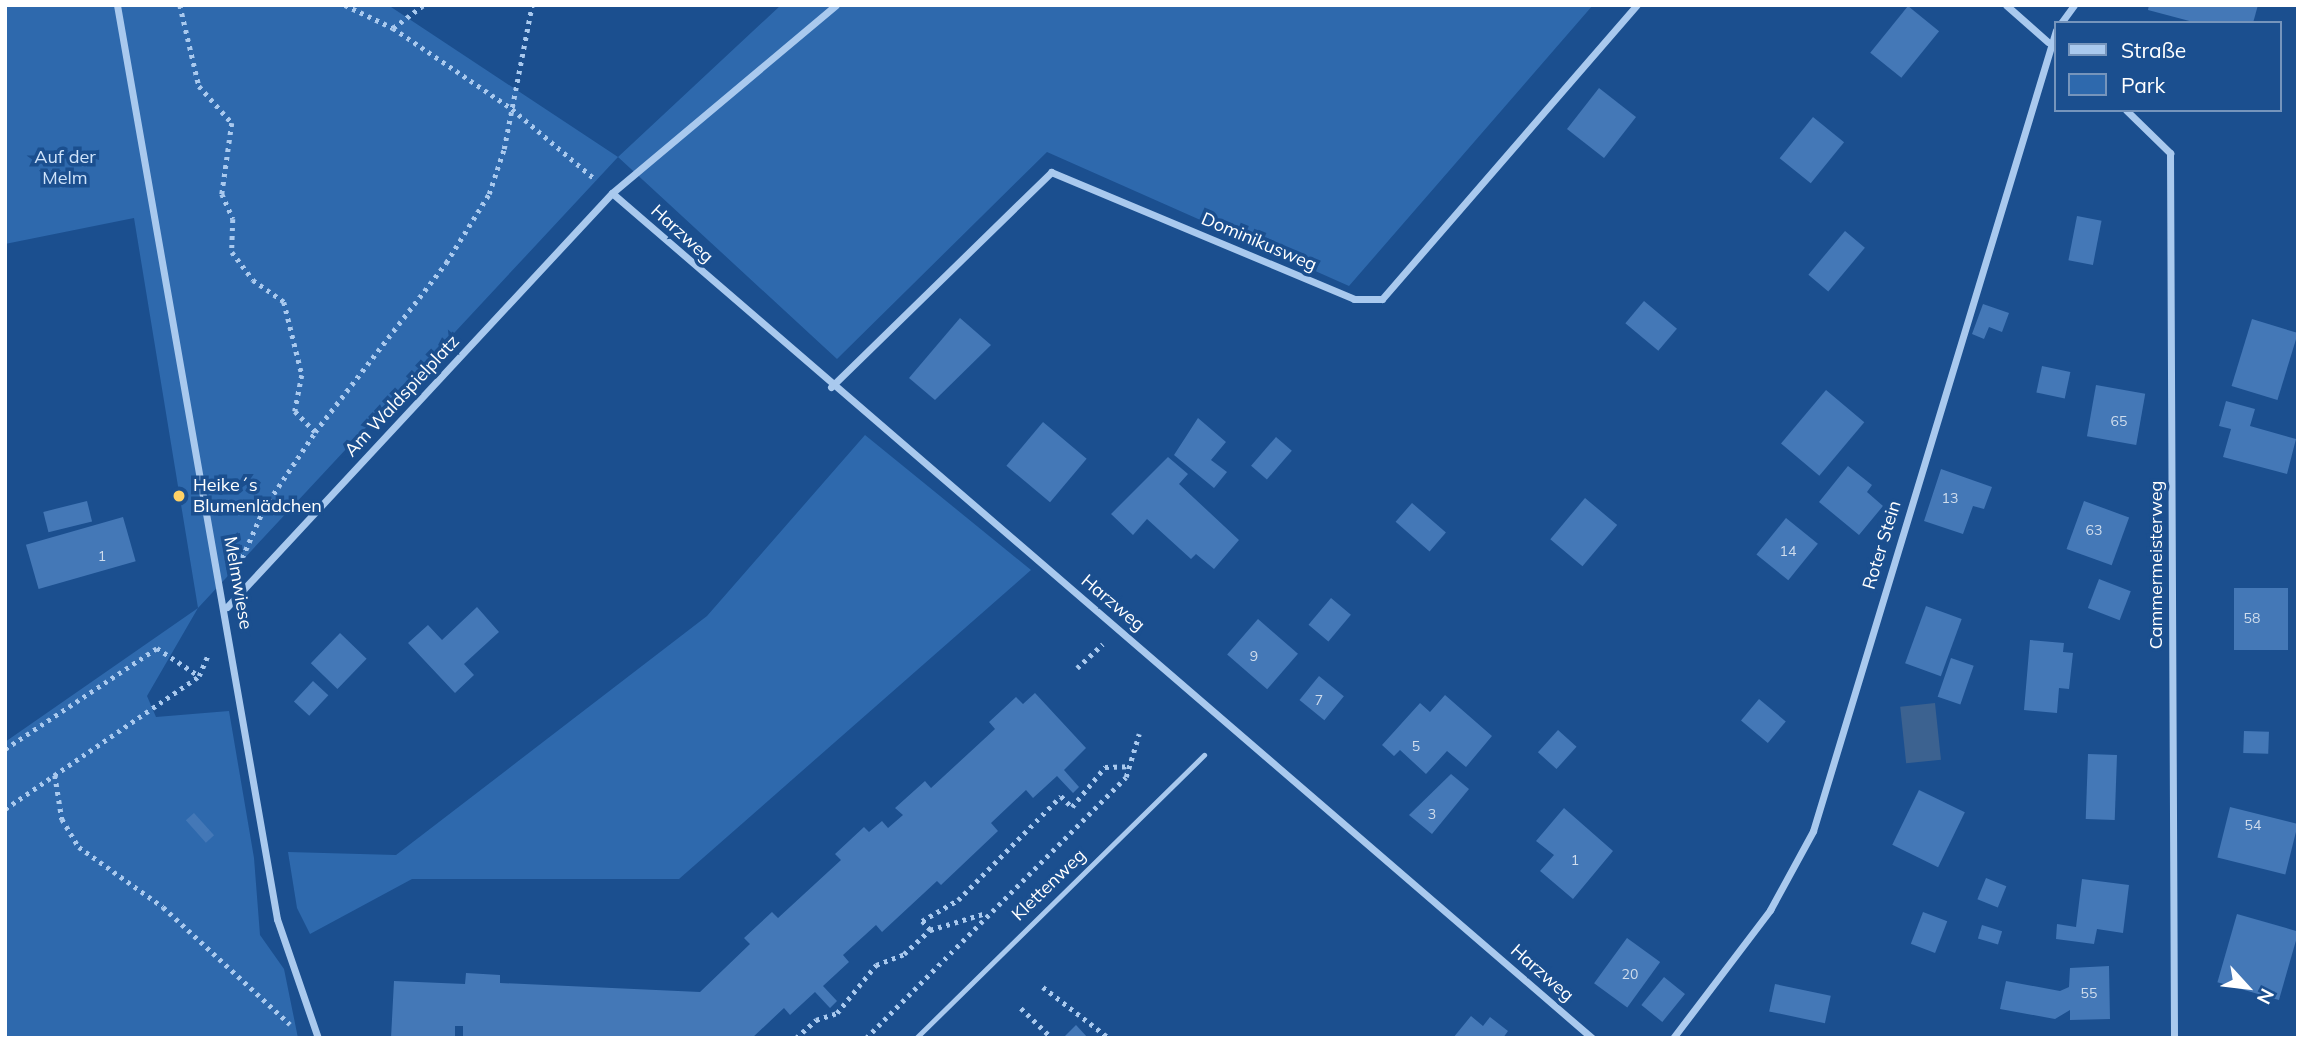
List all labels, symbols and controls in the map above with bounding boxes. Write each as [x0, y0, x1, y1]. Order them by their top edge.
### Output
legend [2054, 21, 2282, 112]
text: Straße [2121, 37, 2186, 63]
text: Park [2121, 72, 2165, 98]
park label: Auf der Melm [34, 147, 96, 190]
street label: Harzweg [646, 200, 718, 268]
street label: Dominikusweg [1198, 208, 1320, 276]
street label: Am Waldspielplatz [340, 331, 464, 461]
house number: 65 [2111, 413, 2127, 429]
place label: Heike´s Blumenlädchen [193, 475, 322, 518]
street label: Cammermeisterweg [2145, 481, 2167, 649]
marker: Heike´s Blumenlädchen [171, 488, 187, 504]
house number: 13 [1942, 490, 1958, 506]
street label: Roter Stein [1858, 498, 1906, 592]
house number: 63 [2086, 522, 2102, 538]
street label: Melmwiese [219, 535, 257, 631]
house number: 14 [1780, 543, 1796, 559]
house number: 1 [98, 548, 106, 564]
street label: Harzweg [1077, 570, 1149, 636]
house number: 58 [2244, 610, 2260, 626]
house number: 9 [1250, 648, 1258, 664]
house number: 7 [1315, 692, 1323, 708]
house number: 5 [1412, 738, 1420, 754]
house number: 3 [1428, 806, 1436, 822]
house number: 54 [2245, 817, 2261, 833]
street label: Klettenweg [1008, 845, 1090, 925]
house number: 1 [1571, 852, 1579, 868]
street label: Harzweg [1506, 940, 1578, 1006]
north arrow [2212, 952, 2282, 1022]
house number: 20 [1622, 966, 1638, 982]
house number: 55 [2081, 985, 2097, 1001]
text: N [2252, 985, 2280, 1008]

